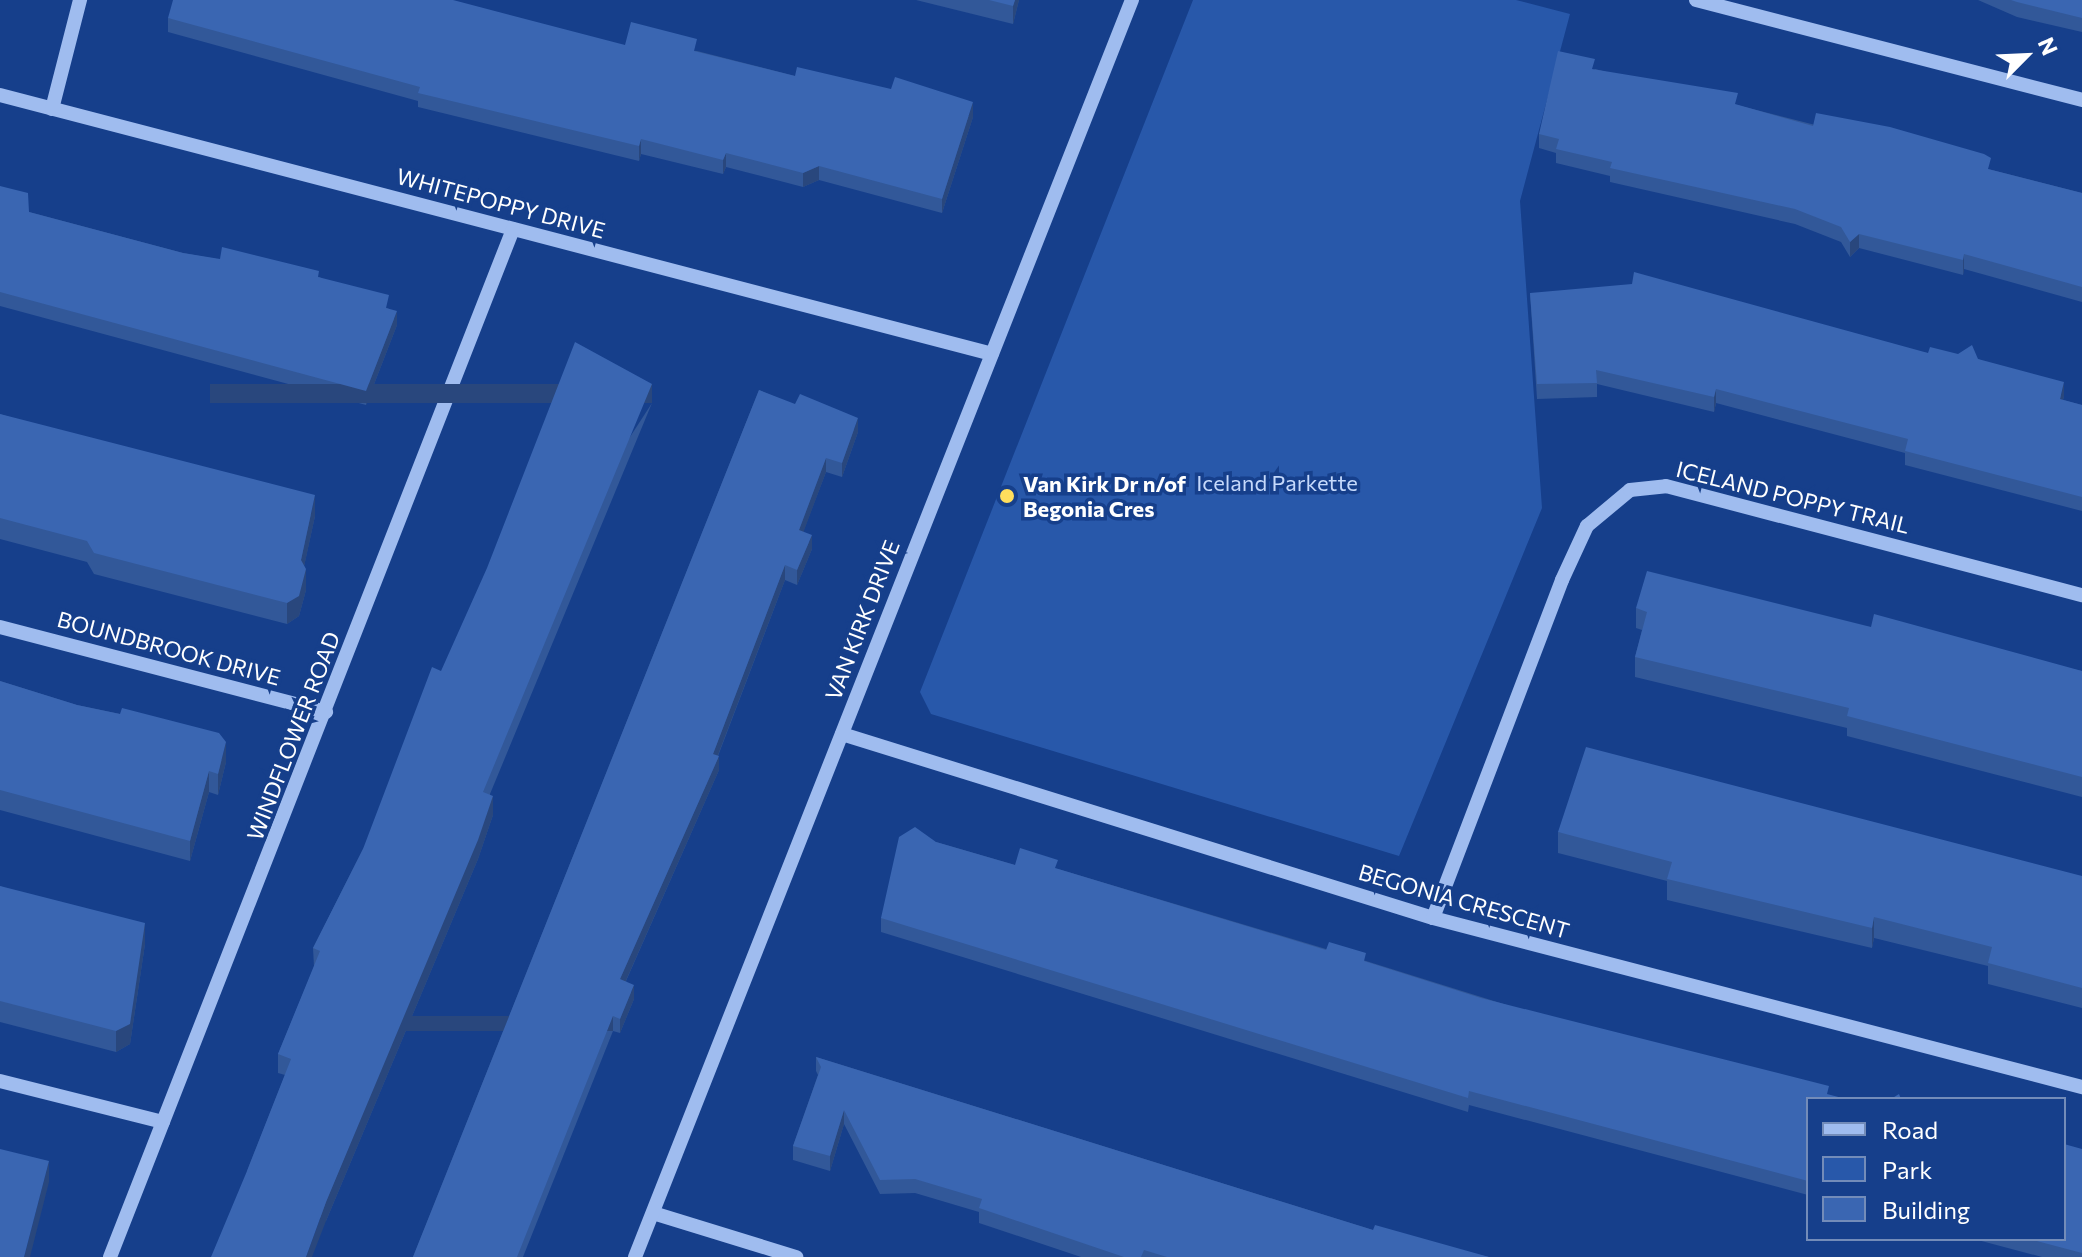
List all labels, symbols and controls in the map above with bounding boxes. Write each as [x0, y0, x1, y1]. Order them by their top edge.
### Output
north arrow [1986, 16, 2066, 96]
text: N [2033, 33, 2064, 59]
street label: WHITEPOPPY DRIVE [394, 162, 608, 244]
street label: ICELAND POPPY TRAIL [1674, 455, 1912, 539]
place label: Van Kirk Dr n/of Begonia Cres [1023, 470, 1186, 522]
park label: Iceland Parkette [1196, 470, 1358, 496]
marker: Van Kirk Dr n/of Begonia Cres [998, 487, 1016, 505]
street label: VAN KIRK DRIVE [819, 536, 905, 704]
street label: BOUNDBROOK DRIVE [55, 606, 283, 690]
street label: WINDFLOWER ROAD [241, 628, 345, 844]
street label: BEGONIA CRESCENT [1356, 858, 1572, 944]
legend [1806, 1097, 2066, 1241]
text: Road [1882, 1115, 1938, 1144]
text: Park [1882, 1155, 1932, 1184]
text: Building [1882, 1195, 1970, 1224]

